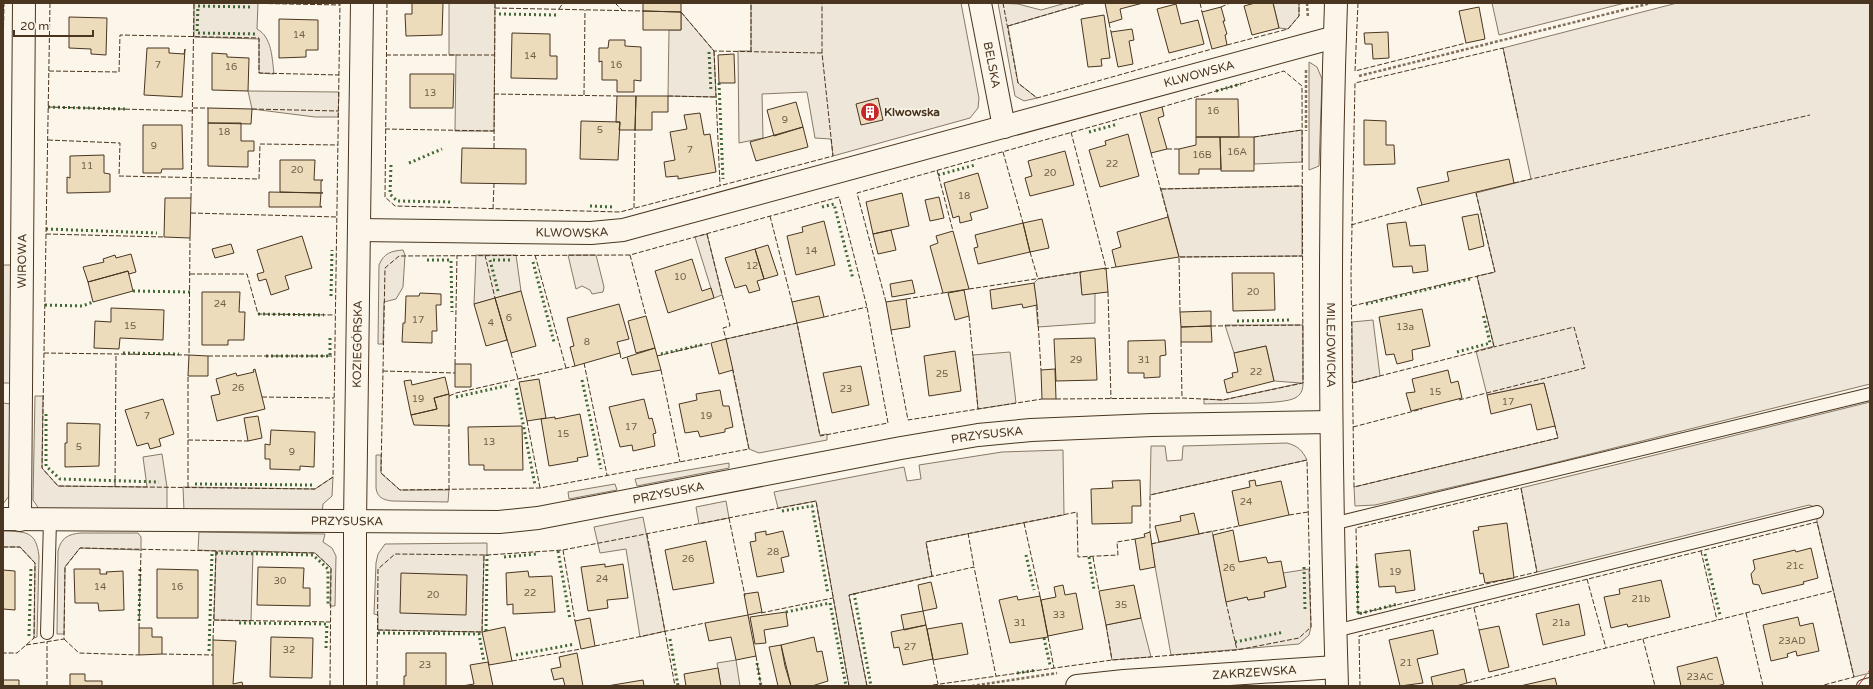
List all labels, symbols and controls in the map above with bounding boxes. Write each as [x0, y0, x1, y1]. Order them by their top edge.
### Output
scale bar [14, 12, 93, 38]
text: 20 m [20, 19, 49, 33]
house number: 14 [293, 29, 305, 41]
street label: BELSKA [981, 40, 1003, 89]
house number: 14 [524, 50, 536, 62]
street label: KLWOWSKA [1162, 58, 1236, 90]
house number: 7 [155, 59, 161, 71]
house number: 16 [610, 59, 622, 71]
house number: 16 [225, 61, 237, 73]
house number: 13 [424, 87, 436, 99]
building icon: Klwowska [859, 101, 881, 123]
place label: Klwowska [884, 105, 940, 119]
house number: 16 [1207, 105, 1219, 117]
house number: 9 [782, 114, 788, 126]
house number: 5 [597, 124, 603, 136]
house number: 18 [218, 126, 230, 138]
house number: 9 [151, 140, 157, 152]
house number: 7 [687, 144, 693, 156]
house number: 16A [1227, 146, 1247, 158]
house number: 16B [1192, 149, 1212, 161]
house number: 22 [1106, 158, 1118, 170]
house number: 11 [81, 160, 93, 172]
house number: 20 [291, 164, 303, 176]
house number: 20 [1044, 167, 1056, 179]
house number: 18 [958, 190, 970, 202]
street label: KLWOWSKA [536, 224, 609, 240]
street label: WIROWA [15, 233, 29, 289]
house number: 14 [805, 245, 817, 257]
house number: 12 [746, 260, 758, 272]
house number: 10 [674, 271, 686, 283]
house number: 20 [1247, 286, 1259, 298]
house number: 24 [214, 298, 226, 310]
street label: KOZIEGÓRSKA [350, 300, 365, 388]
street label: MILEJOWICKA [1324, 302, 1338, 388]
house number: 6 [506, 312, 512, 324]
house number: 17 [412, 314, 424, 326]
house number: 4 [488, 317, 494, 329]
house number: 15 [124, 320, 136, 332]
house number: 13a [1396, 321, 1414, 333]
house number: 8 [584, 336, 590, 348]
house number: 29 [1070, 354, 1082, 366]
house number: 31 [1138, 354, 1150, 366]
house number: 22 [1250, 366, 1262, 378]
house number: 25 [936, 368, 948, 380]
house number: 26 [232, 382, 244, 394]
house number: 23 [840, 383, 852, 395]
house number: 15 [1429, 386, 1441, 398]
house number: 19 [412, 393, 424, 405]
house number: 17 [1502, 396, 1514, 408]
house number: 7 [144, 410, 150, 422]
house number: 19 [700, 410, 712, 422]
house number: 17 [625, 421, 637, 433]
street label: PRZYSUSKA [950, 424, 1024, 446]
house number: 15 [557, 428, 569, 440]
house number: 13 [483, 436, 495, 448]
house number: 5 [76, 441, 82, 453]
house number: 9 [289, 446, 295, 458]
street label: PRZYSUSKA [631, 479, 705, 507]
house number: 24 [1240, 496, 1252, 508]
street label: PRZYSUSKA [311, 514, 383, 528]
house number: 28 [767, 546, 779, 558]
house number: 26 [682, 553, 694, 565]
house number: 21c [1786, 560, 1804, 572]
house number: 26 [1223, 562, 1235, 574]
house number: 19 [1389, 566, 1401, 578]
house number: 24 [596, 573, 608, 585]
house number: 30 [274, 575, 286, 587]
house number: 14 [94, 581, 106, 593]
house number: 16 [171, 581, 183, 593]
house number: 22 [524, 587, 536, 599]
house number: 20 [427, 589, 439, 601]
house number: 21b [1632, 593, 1650, 605]
house number: 35 [1115, 599, 1127, 611]
house number: 33 [1053, 609, 1065, 621]
house number: 31 [1014, 617, 1026, 629]
house number: 21a [1552, 617, 1570, 629]
house number: 23AD [1778, 635, 1806, 647]
house number: 27 [904, 641, 916, 653]
house number: 32 [283, 644, 295, 656]
house number: 21 [1400, 657, 1412, 669]
house number: 23 [419, 659, 431, 671]
street label: ZAKRZEWSKA [1212, 663, 1297, 682]
house number: 23AC [1687, 671, 1713, 683]

